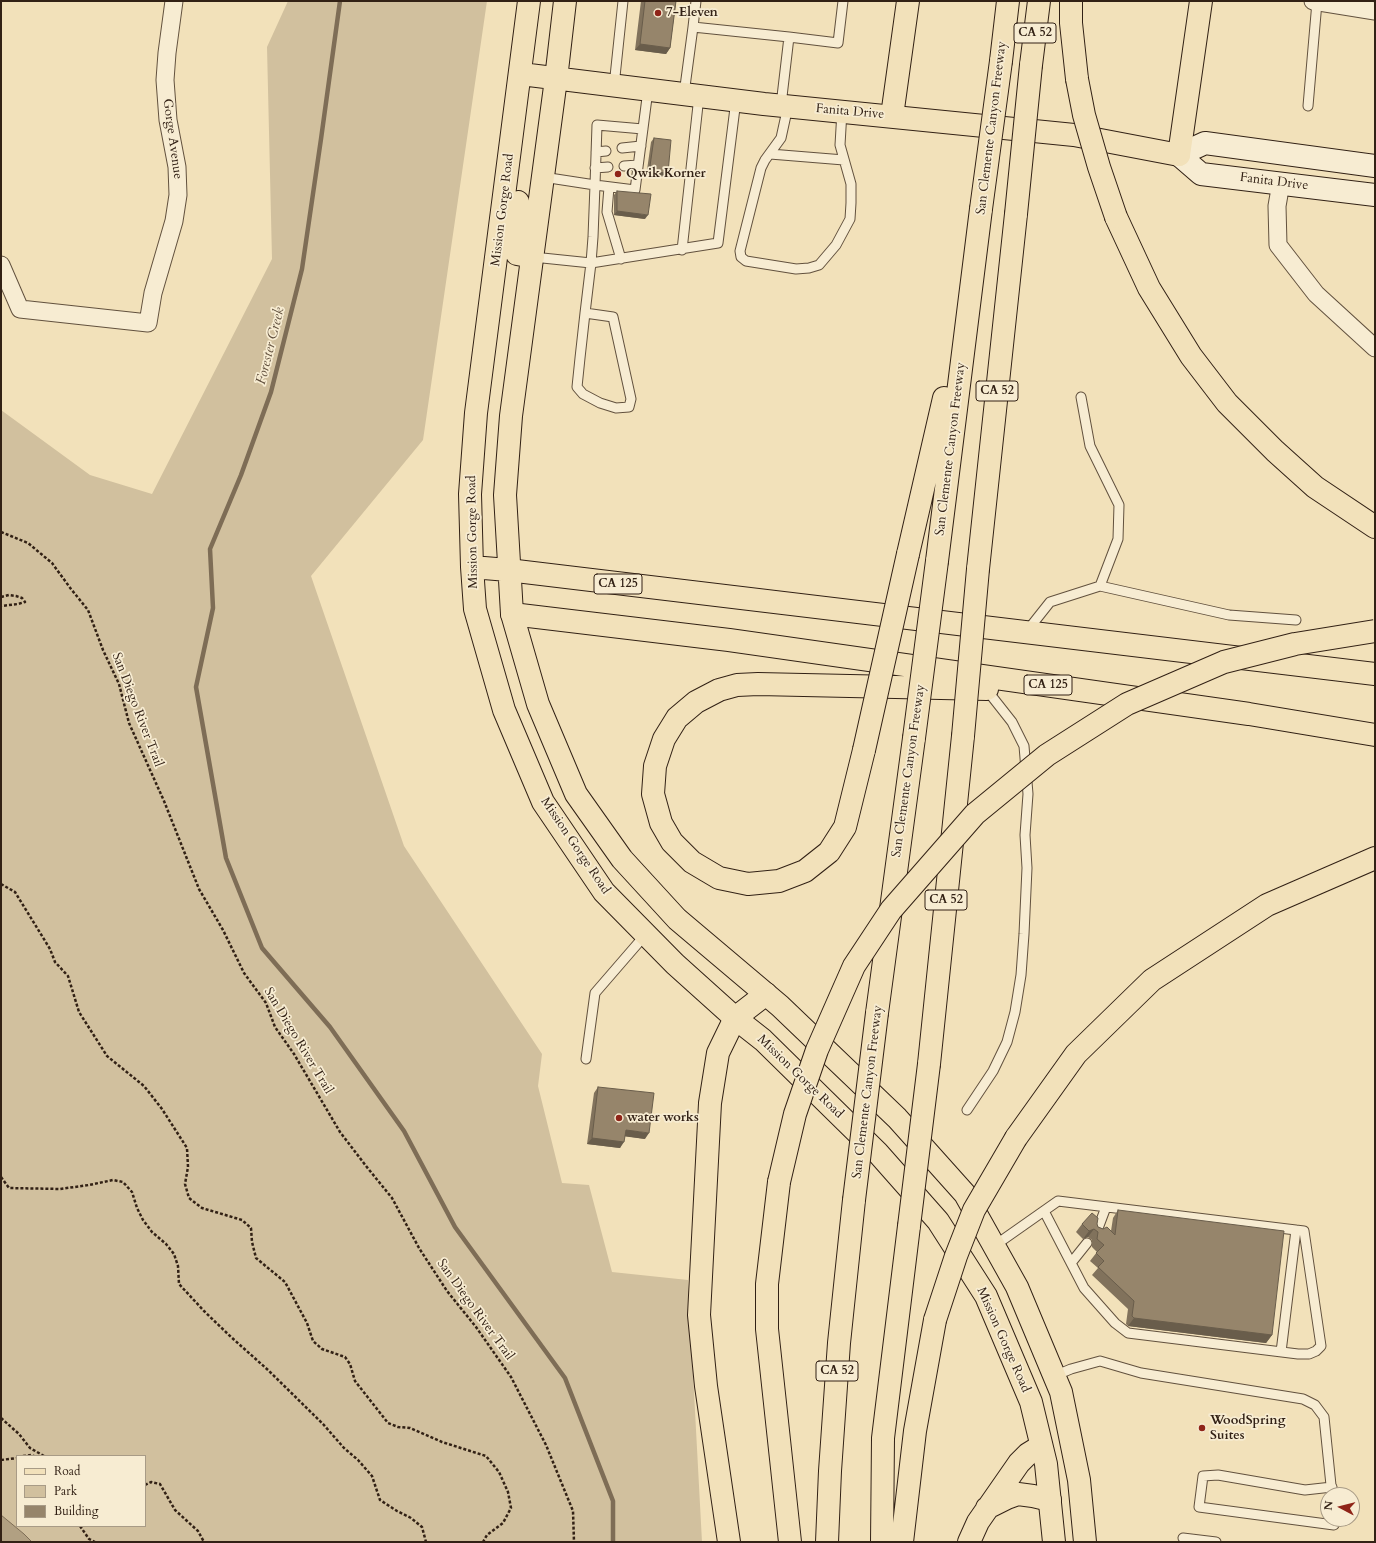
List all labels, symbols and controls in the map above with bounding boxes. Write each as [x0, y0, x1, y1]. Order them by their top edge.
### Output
place label: 7-Eleven [666, 5, 718, 21]
marker: 7-Eleven [653, 8, 663, 18]
road number: CA 52 [1014, 23, 1056, 43]
street label: San Clemente Canyon Freeway [974, 40, 1010, 216]
street label: Gorge Avenue [159, 98, 185, 180]
street label: Fanita Drive [815, 101, 885, 123]
street label: Mission Gorge Road [488, 153, 518, 267]
place label: Qwik Korner [626, 166, 706, 182]
marker: Qwik Korner [613, 169, 623, 179]
street label: Fanita Drive [1239, 170, 1309, 194]
water label: Forester Creek [253, 306, 289, 386]
street label: San Clemente Canyon Freeway [933, 361, 969, 537]
road number: CA 52 [976, 381, 1018, 401]
street label: Mission Gorge Road [464, 475, 482, 589]
road number: CA 125 [594, 574, 642, 594]
street label: San Diego River Trail [108, 651, 166, 769]
road number: CA 125 [1024, 675, 1072, 695]
street label: San Clemente Canyon Freeway [889, 683, 929, 859]
street label: Mission Gorge Road [537, 795, 613, 897]
road number: CA 52 [925, 890, 967, 910]
street label: San Diego River Trail [260, 985, 336, 1097]
street label: San Clemente Canyon Freeway [850, 1004, 886, 1180]
street label: Mission Gorge Road [754, 1032, 846, 1122]
place label: water works [627, 1110, 699, 1126]
marker: water works [614, 1113, 624, 1123]
street label: San Diego River Trail [433, 1256, 517, 1364]
street label: Mission Gorge Road [973, 1285, 1033, 1395]
road number: CA 52 [816, 1361, 858, 1381]
place label: WoodSpring Suites [1210, 1413, 1285, 1444]
marker: WoodSpring Suites [1197, 1423, 1207, 1433]
legend [16, 1455, 146, 1527]
text: Road [54, 1463, 80, 1479]
text: Park [54, 1483, 77, 1499]
north arrow [1320, 1487, 1360, 1527]
text: N [1321, 1500, 1337, 1511]
text: Building [54, 1503, 98, 1519]

